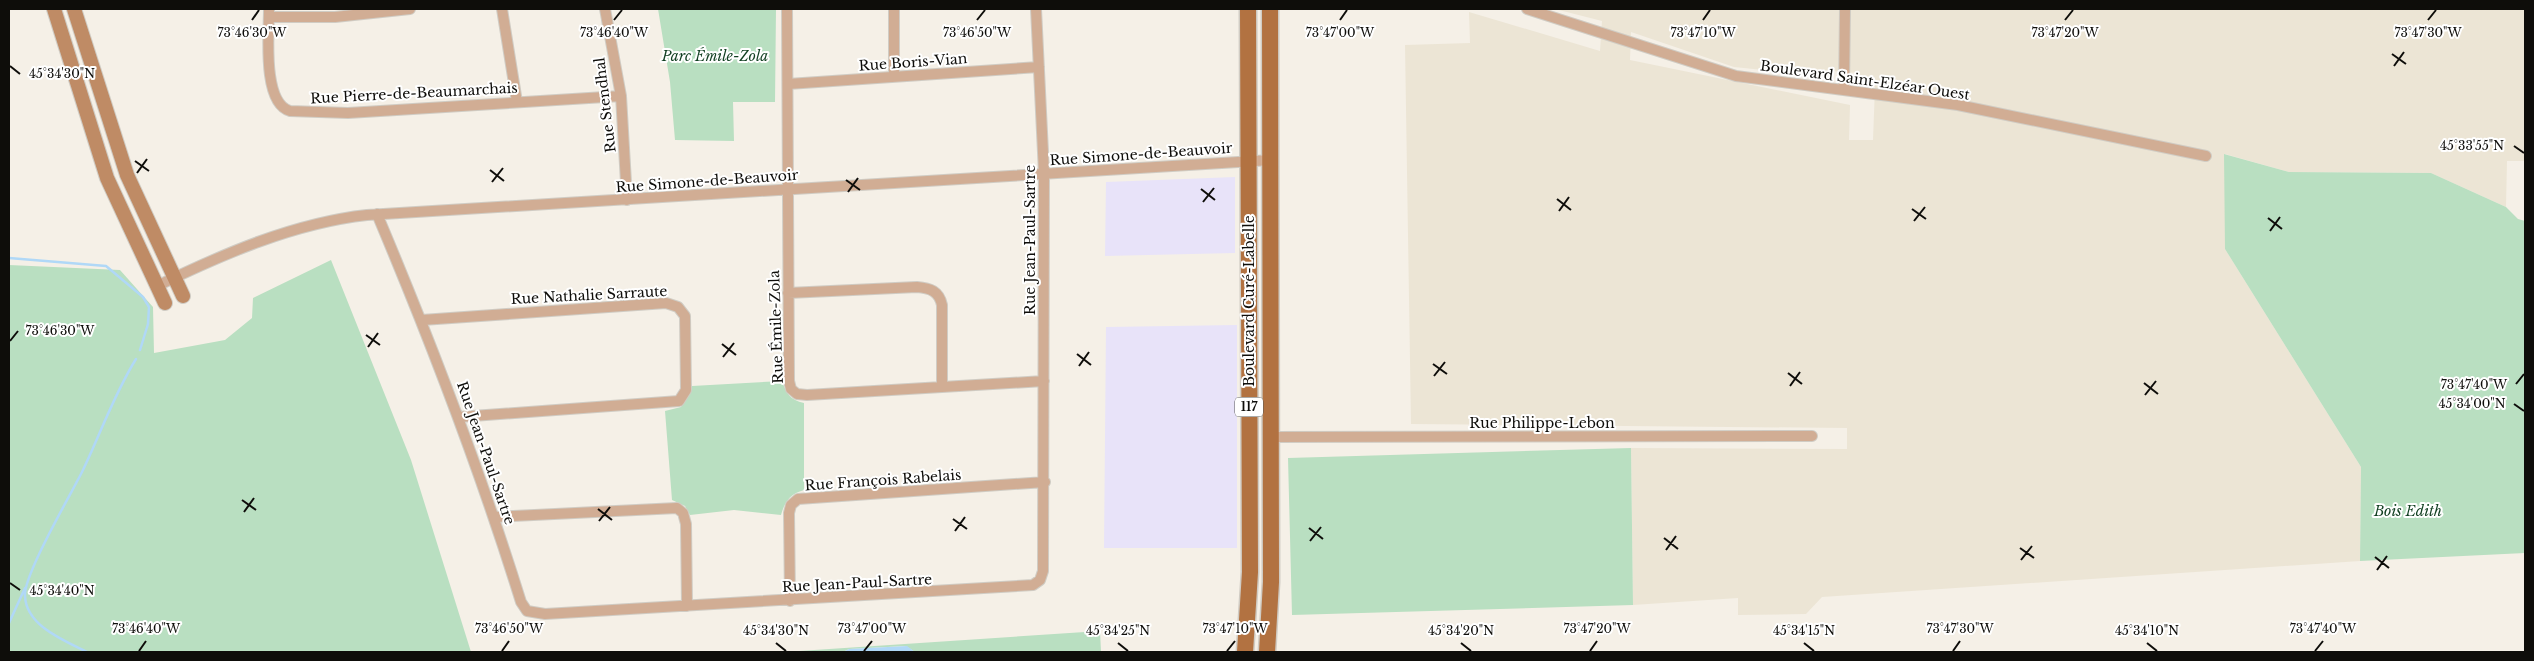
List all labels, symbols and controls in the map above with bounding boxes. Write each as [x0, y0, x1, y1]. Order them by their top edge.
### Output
text: 73°46'30"W [218, 25, 287, 40]
text: 73°46'40"W [580, 25, 649, 40]
text: 73°46'50"W [943, 25, 1012, 40]
text: 73°47'00"W [1306, 25, 1375, 40]
text: 73°47'10"W [1670, 25, 1736, 40]
text: 73°47'20"W [2031, 25, 2100, 40]
text: 73°47'30"W [2394, 25, 2463, 40]
park label: Parc Émile-Zola [661, 47, 768, 65]
street label: Rue Boris-Vian [858, 49, 968, 75]
street label: Rue Stendhal [590, 56, 620, 154]
street label: Boulevard Saint-Elzéar Ouest [1759, 56, 1972, 104]
text: 45°34'30"N [29, 66, 95, 81]
street label: Rue Pierre-de-Beaumarchais [310, 79, 518, 107]
text: 45°33'55"N [2440, 138, 2504, 153]
street label: Rue Simone-de-Beauvoir [1049, 139, 1233, 169]
street label: Rue Jean-Paul-Sartre [1021, 165, 1039, 315]
street label: Rue Simone-de-Beauvoir [615, 166, 799, 196]
street label: Boulevard Curé-Labelle [1240, 215, 1258, 387]
street label: Rue Émile-Zola [765, 270, 787, 384]
street label: Rue Nathalie Sarraute [510, 282, 668, 308]
text: 73°46'30"W [26, 323, 95, 338]
text: 73°47'40"W [2441, 377, 2508, 392]
street label: Rue Jean-Paul-Sartre [453, 379, 519, 527]
text: 45°34'00"N [2438, 396, 2506, 411]
road number: 117 [1235, 398, 1263, 417]
street label: Rue Philippe-Lebon [1469, 414, 1615, 432]
street label: Rue François Rabelais [804, 466, 962, 494]
park label: Bois Edith [2373, 502, 2442, 520]
street label: Rue Jean-Paul-Sartre [781, 570, 933, 596]
text: 45°34'40"N [29, 583, 95, 598]
text: 73°46'40"W [112, 621, 181, 636]
text: 73°46'50"W [475, 621, 544, 636]
text: 73°47'00"W [838, 621, 907, 636]
text: 73°47'10"W [1202, 621, 1268, 636]
text: 73°47'20"W [1563, 621, 1632, 636]
text: 73°47'30"W [1926, 621, 1995, 636]
text: 73°47'40"W [2290, 621, 2357, 636]
text: 45°34'30"N [743, 623, 809, 638]
text: 45°34'25"N [1086, 623, 1150, 638]
text: 45°34'20"N [1428, 623, 1494, 638]
text: 45°34'15"N [1773, 623, 1835, 638]
text: 45°34'10"N [2115, 623, 2179, 638]

